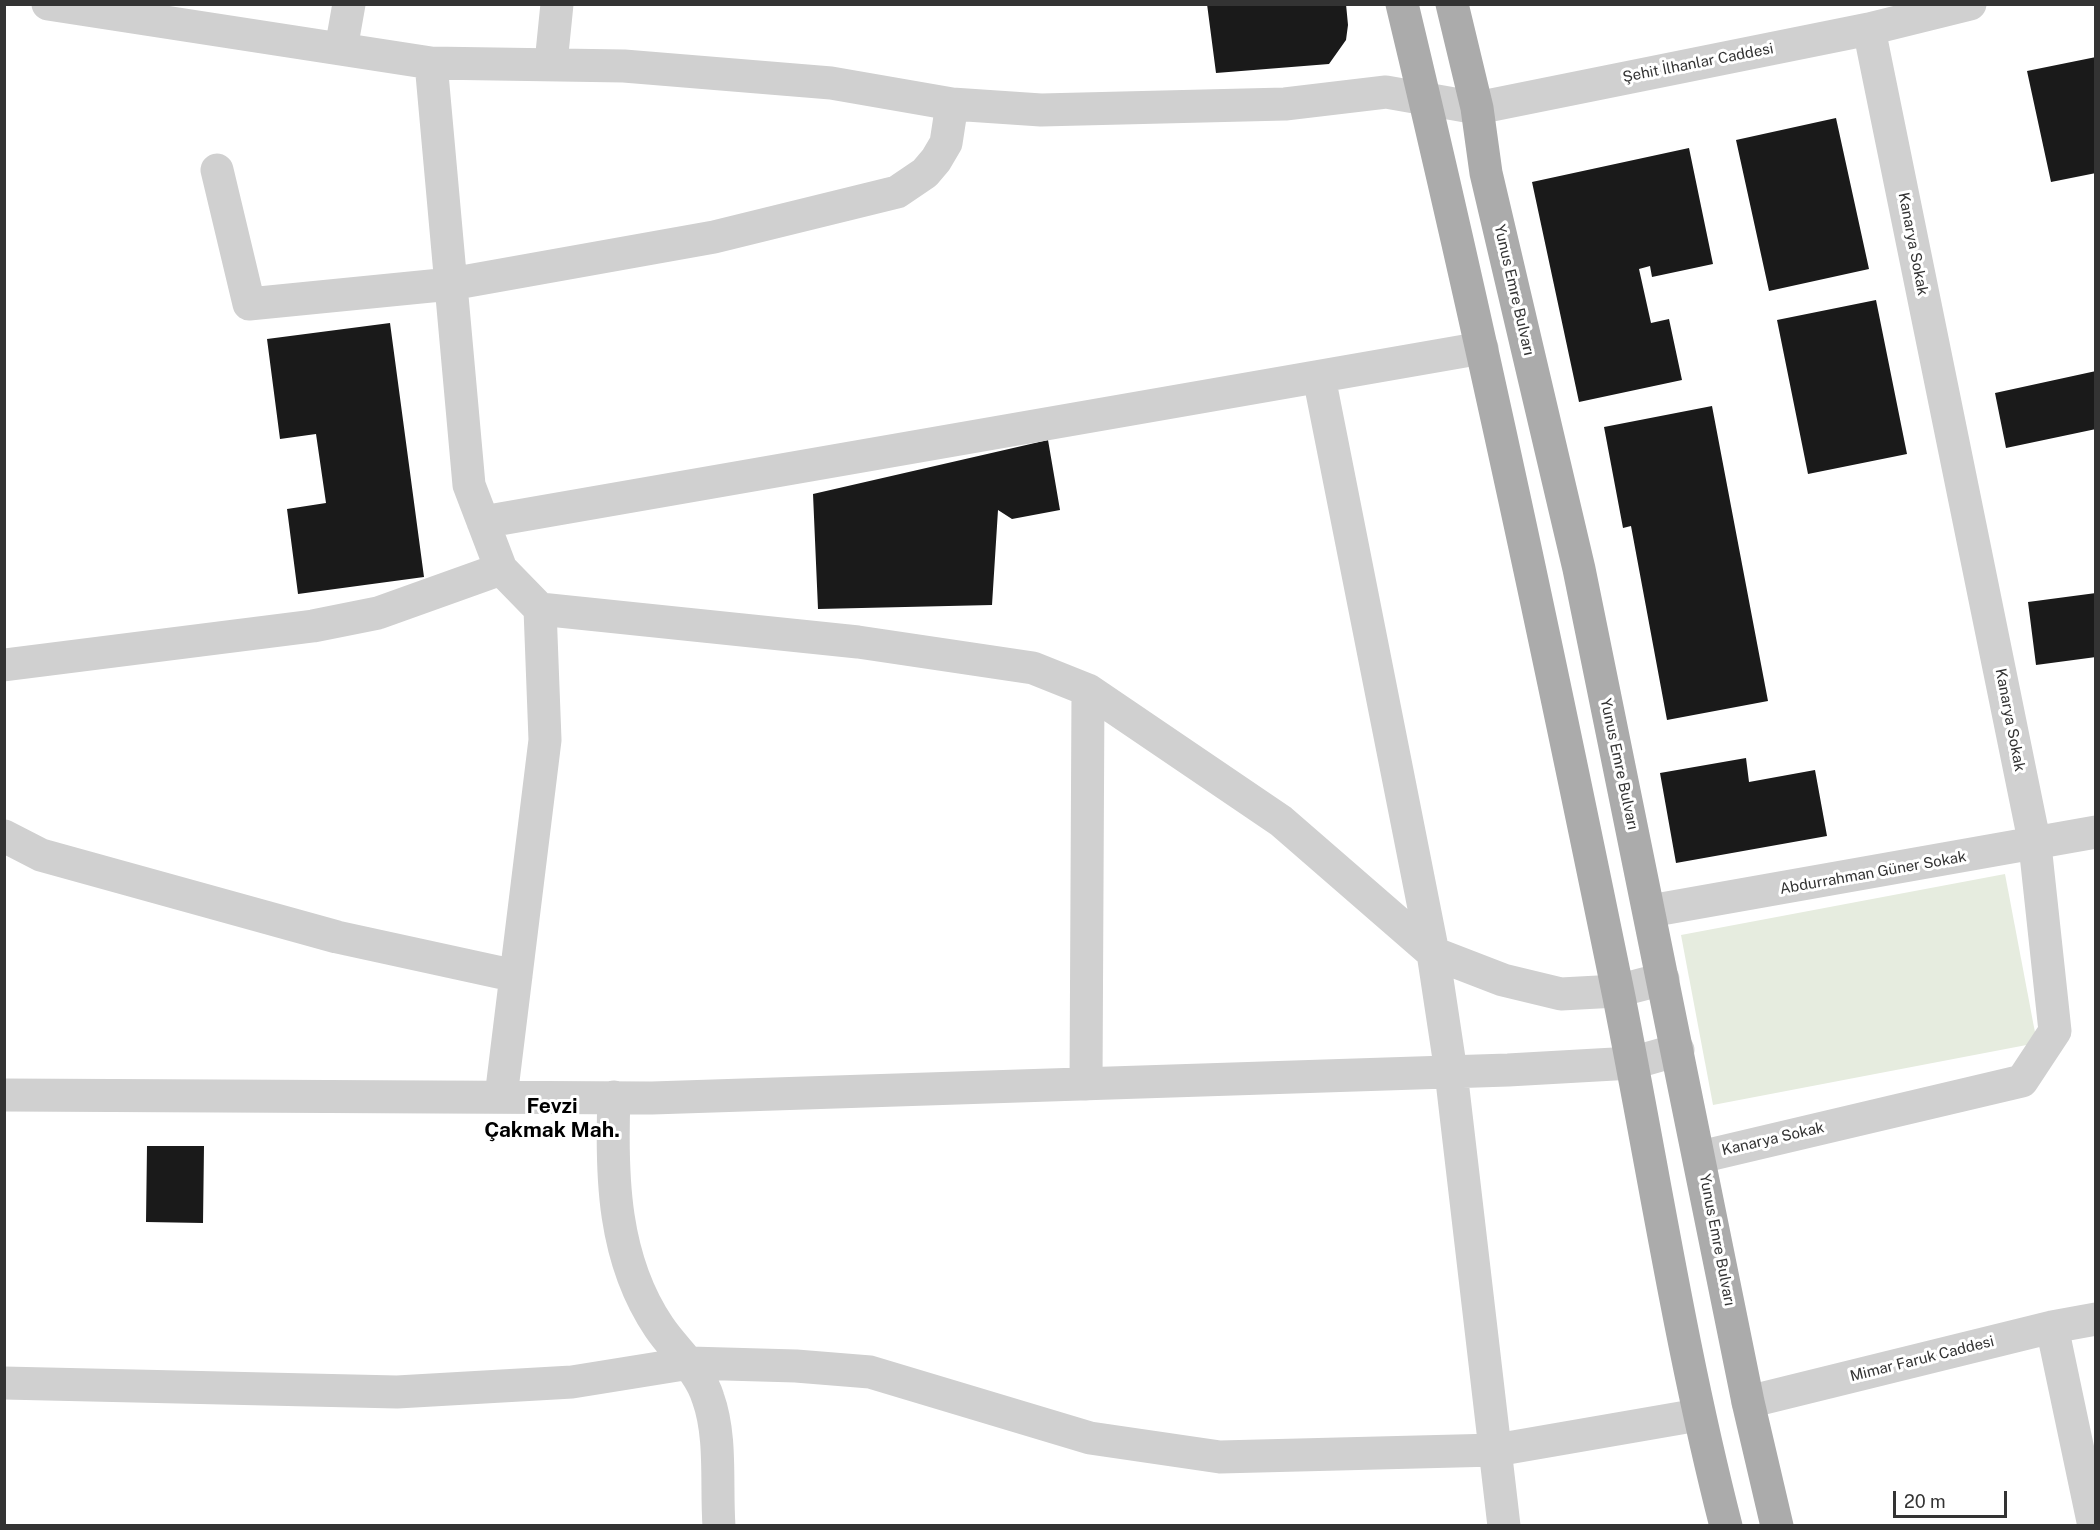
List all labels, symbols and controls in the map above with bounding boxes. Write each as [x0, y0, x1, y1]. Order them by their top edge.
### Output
street label: Şehit İlhanlar Caddesi [1621, 40, 1775, 86]
street label: Kanarya Sokak [1894, 191, 1932, 297]
street label: Yunus Emre Bulvarı [1490, 223, 1538, 357]
street label: Kanarya Sokak [1991, 667, 2029, 773]
street label: Yunus Emre Bulvarı [1596, 697, 1642, 831]
street label: Abdurrahman Güner Sokak [1778, 848, 1968, 898]
district label: Fevzi Çakmak Mah. [484, 1094, 620, 1144]
street label: Kanarya Sokak [1720, 1118, 1826, 1160]
street label: Yunus Emre Bulvarı [1695, 1172, 1739, 1308]
street label: Mimar Faruk Caddesi [1848, 1332, 1996, 1386]
scale bar [1896, 1479, 2010, 1517]
text: 20 m [1904, 1491, 1946, 1512]

